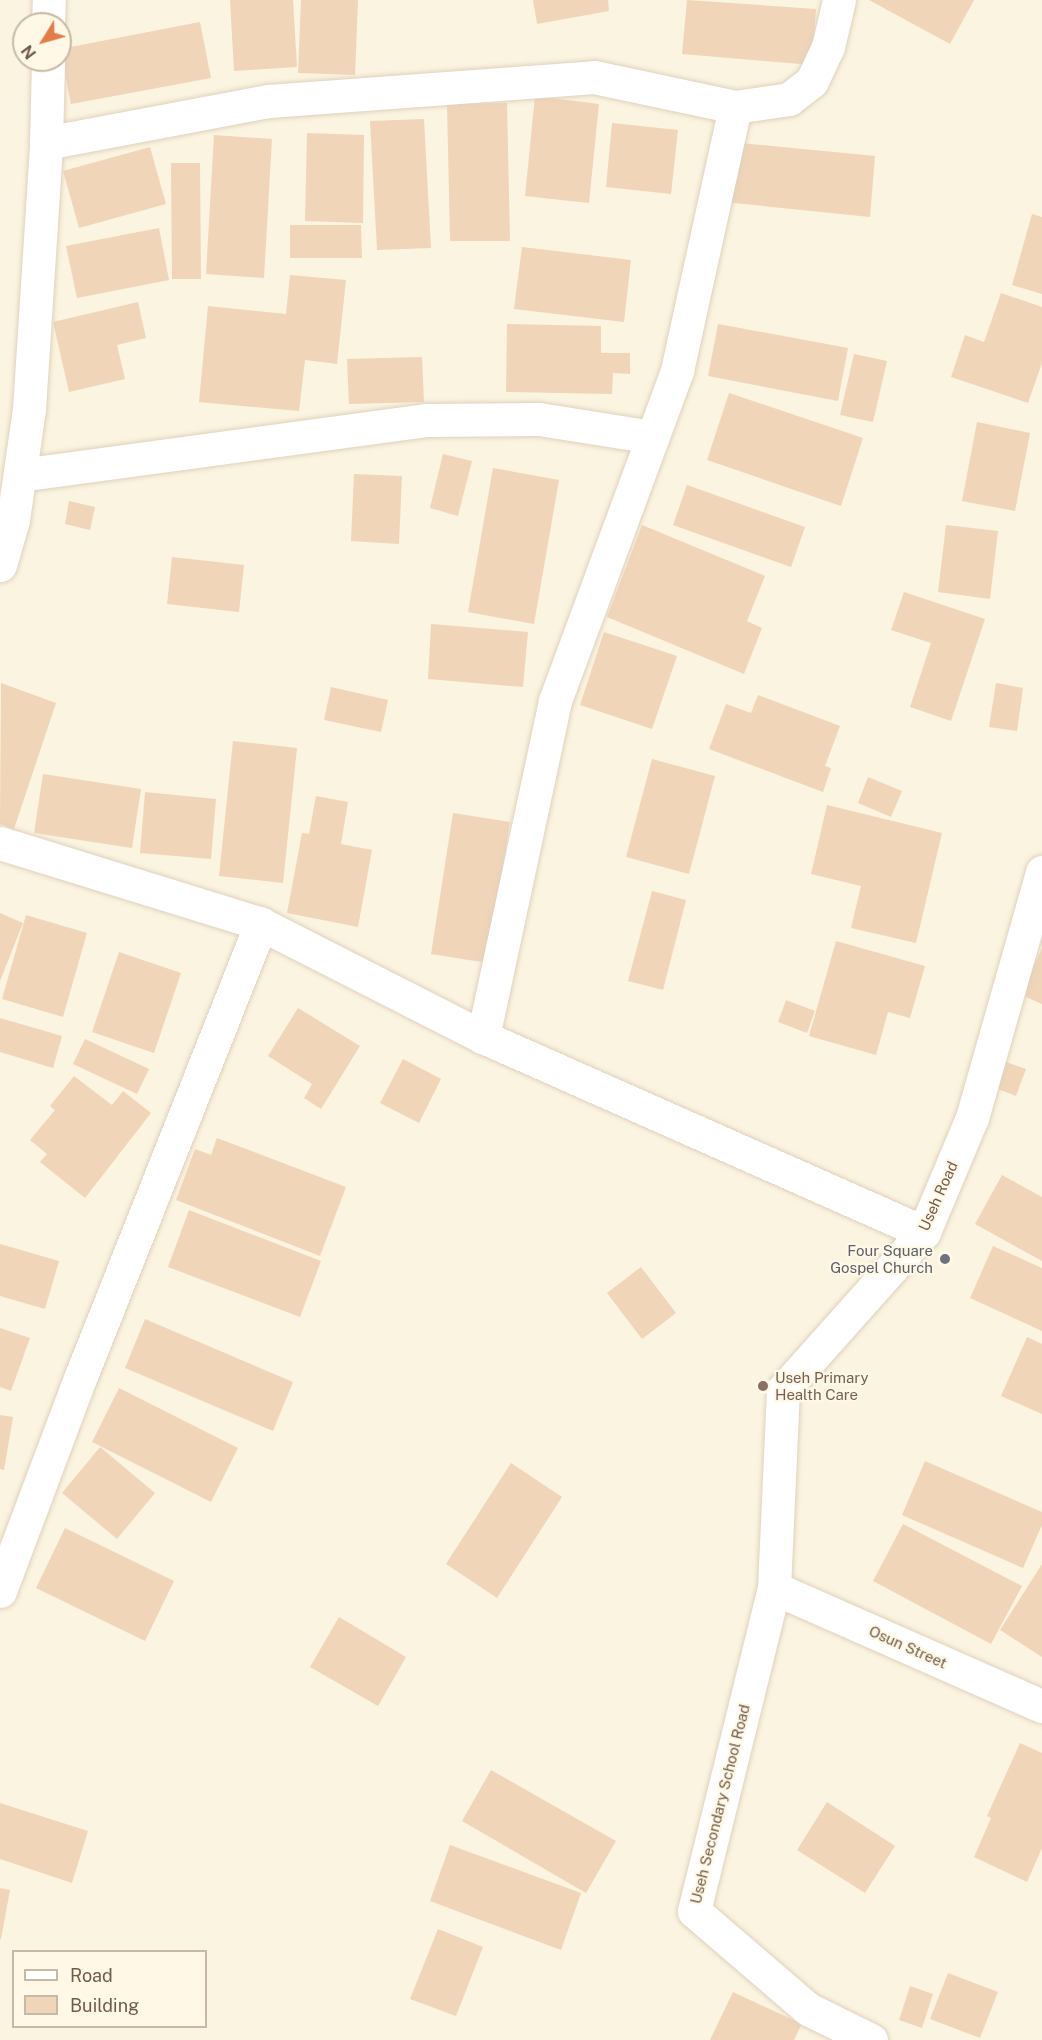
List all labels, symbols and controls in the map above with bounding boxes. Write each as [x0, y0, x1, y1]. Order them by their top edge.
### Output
north arrow [12, 12, 72, 72]
text: N [17, 41, 40, 63]
street label: Useh Road [915, 1158, 961, 1234]
place label: Four Square Gospel Church [830, 1241, 933, 1276]
marker: Four Square Gospel Church [938, 1252, 952, 1266]
place label: Useh Primary Health Care [775, 1368, 868, 1403]
marker: Useh Primary Health Care [756, 1379, 770, 1393]
street label: Osun Street [866, 1622, 950, 1672]
street label: Useh Secondary School Road [686, 1702, 754, 1906]
legend [12, 1950, 207, 2028]
text: Road [70, 1965, 113, 1986]
text: Building [70, 1995, 139, 2016]

